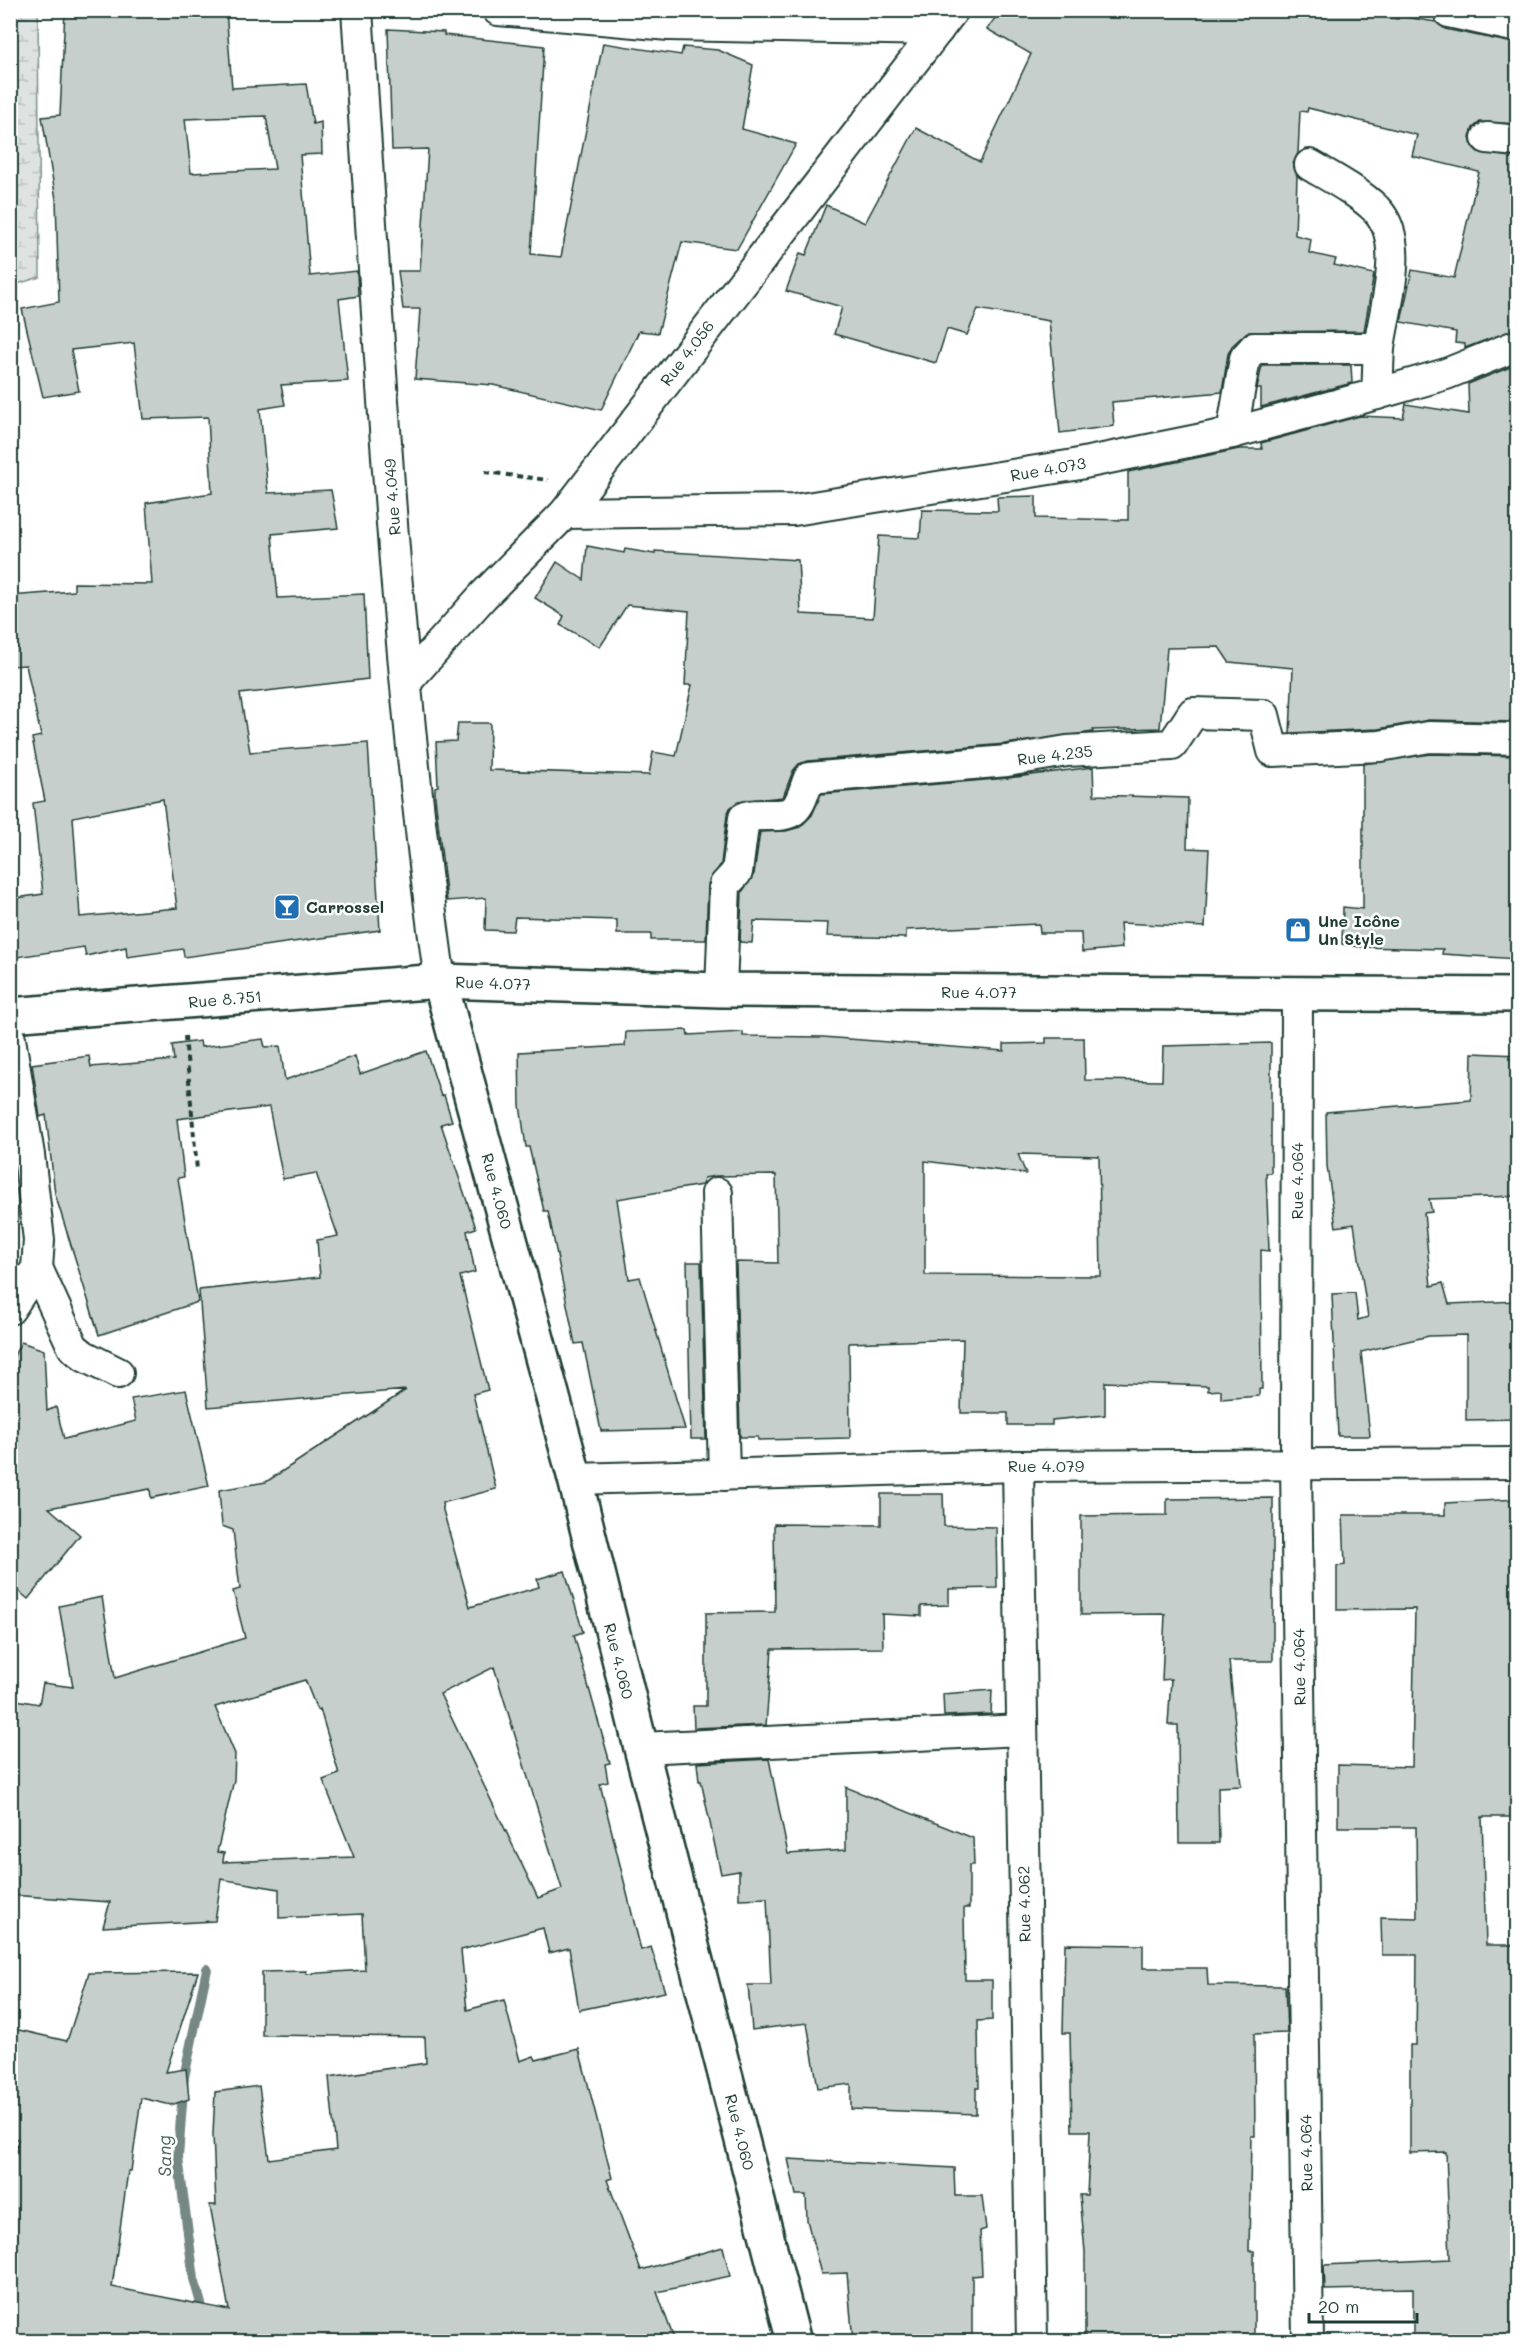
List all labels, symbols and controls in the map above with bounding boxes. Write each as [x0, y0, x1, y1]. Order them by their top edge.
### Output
street label: Rue 4.056 [655, 316, 718, 390]
street label: Rue 4.073 [1009, 452, 1087, 485]
street label: Rue 4.049 [378, 458, 405, 536]
street label: Rue 4.235 [1016, 739, 1094, 770]
bar icon: Carrossel [272, 892, 302, 922]
place label: Carrossel [306, 896, 384, 917]
place label: Une Icône Un Style [1318, 910, 1400, 949]
shop icon: Une Icône Un Style [1283, 915, 1313, 945]
street label: Rue 4.077 [455, 971, 531, 994]
street label: Rue 4.077 [941, 981, 1017, 1002]
street label: Rue 8.751 [187, 985, 263, 1012]
street label: Rue 4.064 [1286, 1142, 1307, 1220]
street label: Rue 4.060 [477, 1151, 518, 1231]
street label: Rue 4.079 [1008, 1455, 1084, 1476]
street label: Rue 4.060 [600, 1621, 639, 1701]
street label: Rue 4.064 [1287, 1628, 1310, 1706]
street label: Rue 4.062 [1012, 1866, 1035, 1942]
street label: Rue 4.060 [721, 2092, 760, 2172]
street label: Rue 4.064 [1294, 2114, 1317, 2192]
water label: Sang [152, 2135, 176, 2177]
scale bar [1309, 2286, 1417, 2324]
text: 20 m [1318, 2294, 1359, 2318]

